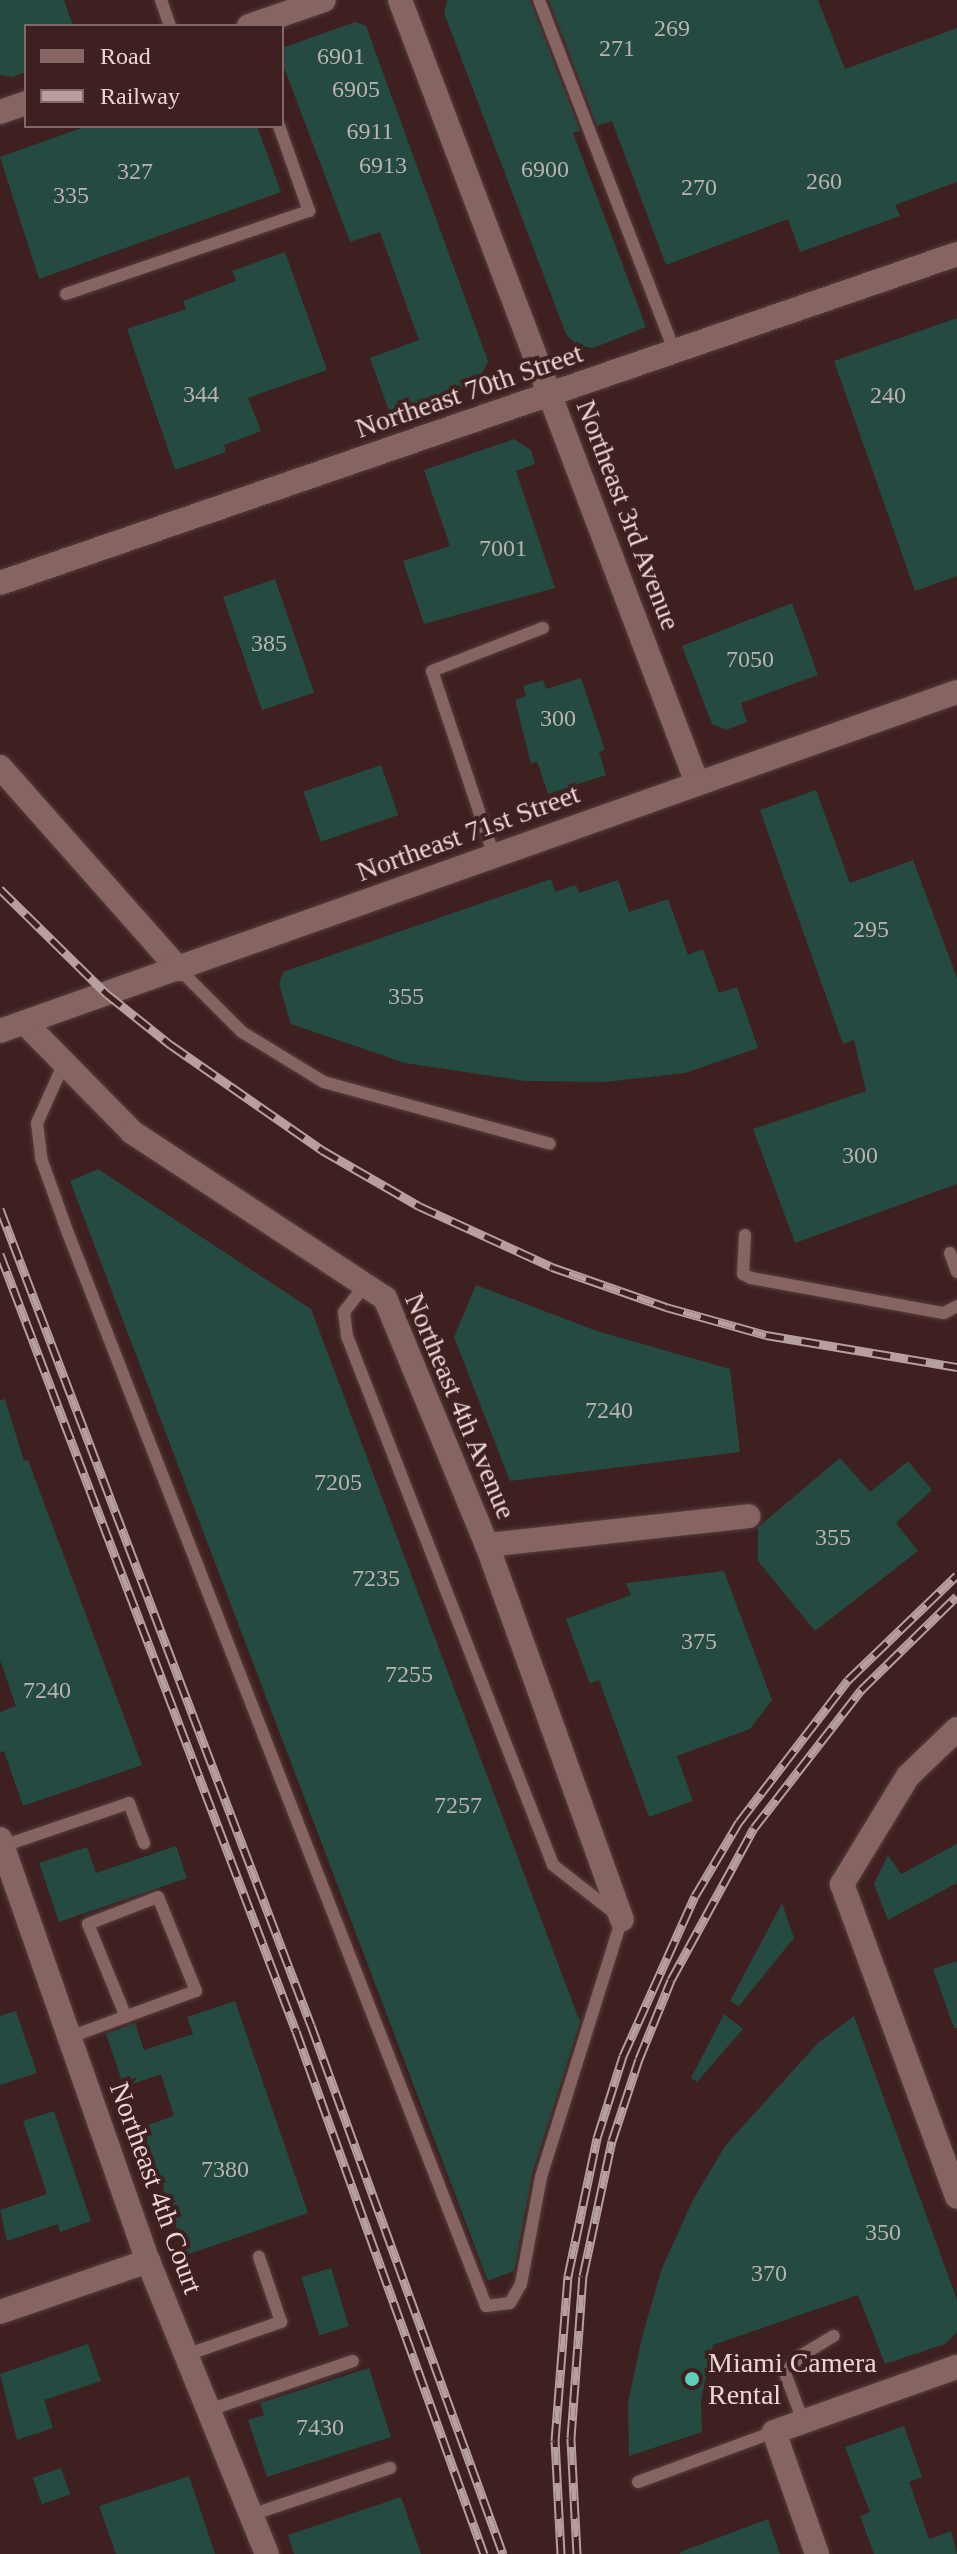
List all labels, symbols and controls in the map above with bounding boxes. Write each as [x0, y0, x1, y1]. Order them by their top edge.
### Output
house number: 269 [654, 15, 690, 43]
legend [24, 24, 284, 128]
house number: 271 [599, 35, 635, 63]
text: Road [100, 43, 151, 69]
house number: 6901 [317, 43, 365, 71]
house number: 6905 [332, 76, 380, 104]
text: Railway [100, 83, 180, 109]
house number: 6911 [346, 118, 394, 146]
house number: 6913 [359, 152, 407, 180]
house number: 6900 [521, 156, 569, 184]
house number: 327 [117, 158, 153, 186]
house number: 260 [806, 168, 842, 196]
house number: 270 [681, 174, 717, 202]
house number: 335 [53, 182, 89, 210]
street label: Northeast 70th Street [351, 336, 587, 446]
house number: 344 [183, 381, 219, 409]
house number: 240 [870, 382, 906, 410]
street label: Northeast 3rd Avenue [568, 395, 688, 635]
house number: 7001 [479, 535, 527, 563]
house number: 385 [251, 630, 287, 658]
house number: 7050 [726, 646, 774, 674]
house number: 300 [540, 705, 576, 733]
street label: Northeast 71st Street [352, 777, 584, 889]
house number: 295 [853, 916, 889, 944]
house number: 355 [388, 983, 424, 1011]
house number: 300 [842, 1142, 878, 1170]
street label: Northeast 4th Avenue [397, 1287, 523, 1525]
house number: 7240 [585, 1397, 633, 1425]
house number: 7205 [314, 1469, 362, 1497]
house number: 355 [815, 1524, 851, 1552]
house number: 7235 [352, 1565, 400, 1593]
house number: 375 [681, 1628, 717, 1656]
house number: 7255 [385, 1661, 433, 1689]
house number: 7240 [23, 1677, 71, 1705]
house number: 7257 [434, 1792, 482, 1820]
street label: Northeast 4th Court [102, 2078, 210, 2298]
house number: 7380 [201, 2156, 249, 2184]
house number: 350 [865, 2219, 901, 2247]
house number: 370 [751, 2260, 787, 2288]
place label: Miami Camera Rental [708, 2346, 877, 2412]
marker: Miami Camera Rental [683, 2370, 701, 2388]
house number: 7430 [296, 2414, 344, 2442]

